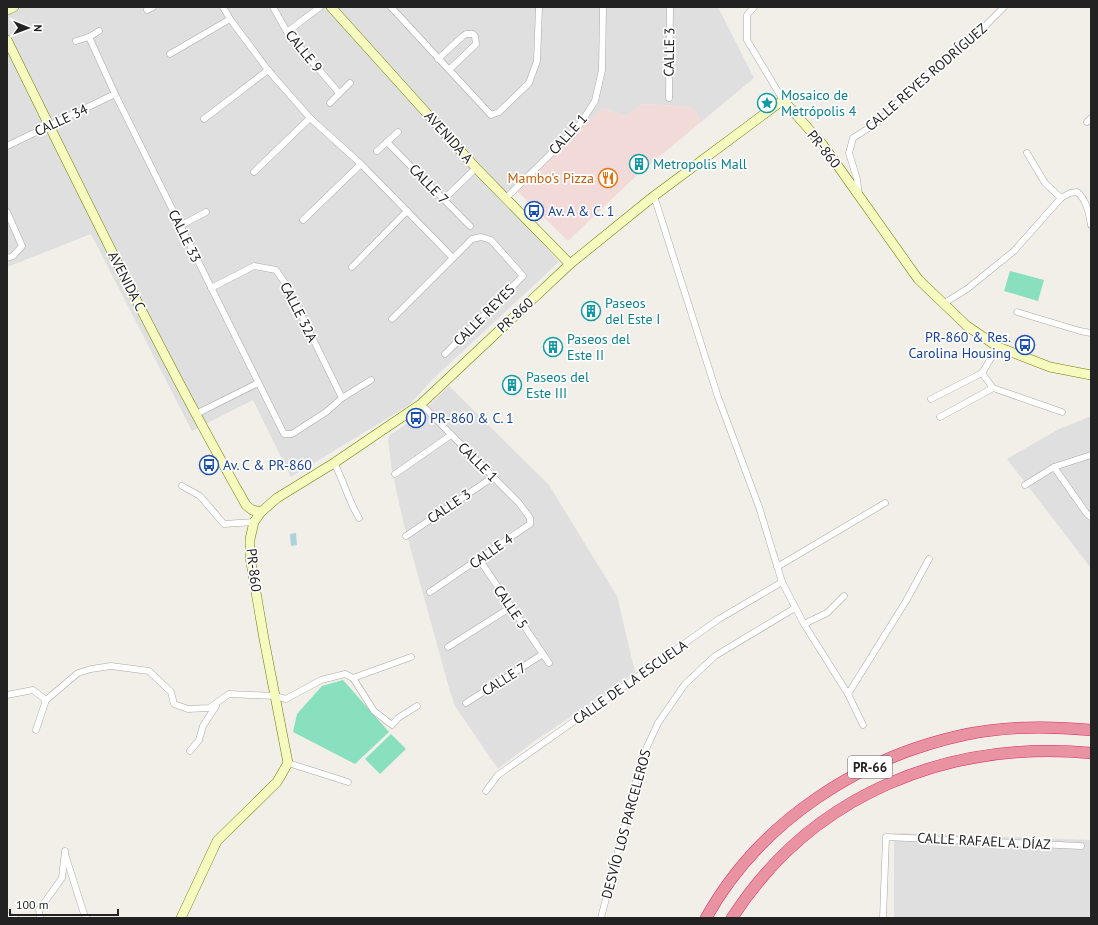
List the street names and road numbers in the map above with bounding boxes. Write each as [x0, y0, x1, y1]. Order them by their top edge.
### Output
street label: CALLE REYES RODRÍGUEZ [861, 19, 991, 135]
street label: CALLE 9 [282, 26, 326, 76]
street label: CALLE 3 [660, 27, 678, 77]
street label: CALLE 34 [31, 100, 91, 140]
street label: AVENIDA A [421, 107, 478, 168]
street label: CALLE 1 [545, 110, 591, 158]
street label: PR-860 [803, 126, 845, 172]
street label: CALLE 7 [405, 160, 453, 208]
street label: CALLE 33 [164, 207, 206, 265]
street label: AVENIDA C [104, 248, 150, 314]
street label: CALLE 32A [276, 279, 322, 346]
street label: CALLE REYES [449, 280, 519, 350]
street label: PR-860 [493, 293, 537, 336]
street label: CALLE 1 [454, 438, 502, 486]
street label: CALLE 3 [424, 485, 474, 527]
street label: CALLE 4 [466, 529, 517, 572]
street label: PR-860 [242, 547, 266, 593]
street label: CALLE 5 [490, 582, 532, 632]
street label: CALLE DE LA ESCUELA [569, 635, 691, 728]
street label: CALLE 7 [478, 658, 530, 700]
street label: DESVÍO LOS PARCELEROS [597, 747, 655, 901]
road number: PR-66 [848, 756, 892, 778]
street label: CALLE RAFAEL A. DÍAZ [917, 829, 1052, 854]

